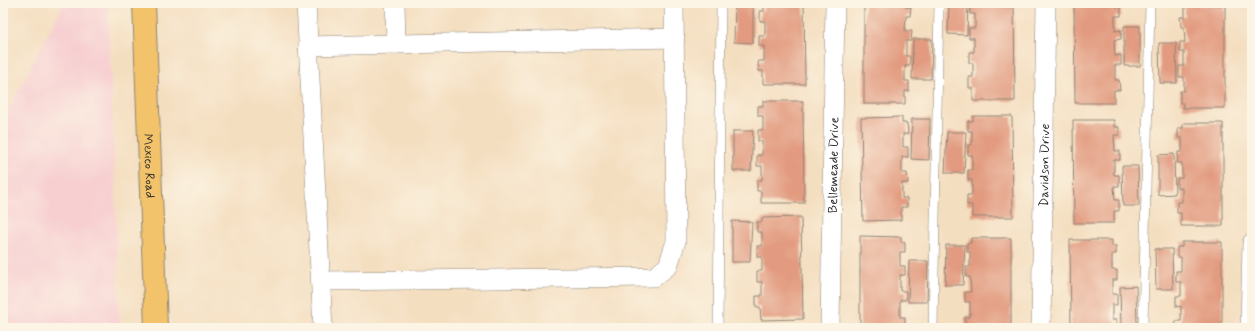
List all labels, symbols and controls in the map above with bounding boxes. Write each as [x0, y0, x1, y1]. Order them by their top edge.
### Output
street label: Bellemeade Drive [825, 117, 843, 213]
street label: Davidson Drive [1036, 123, 1054, 207]
street label: Mexico Road [139, 133, 158, 198]

